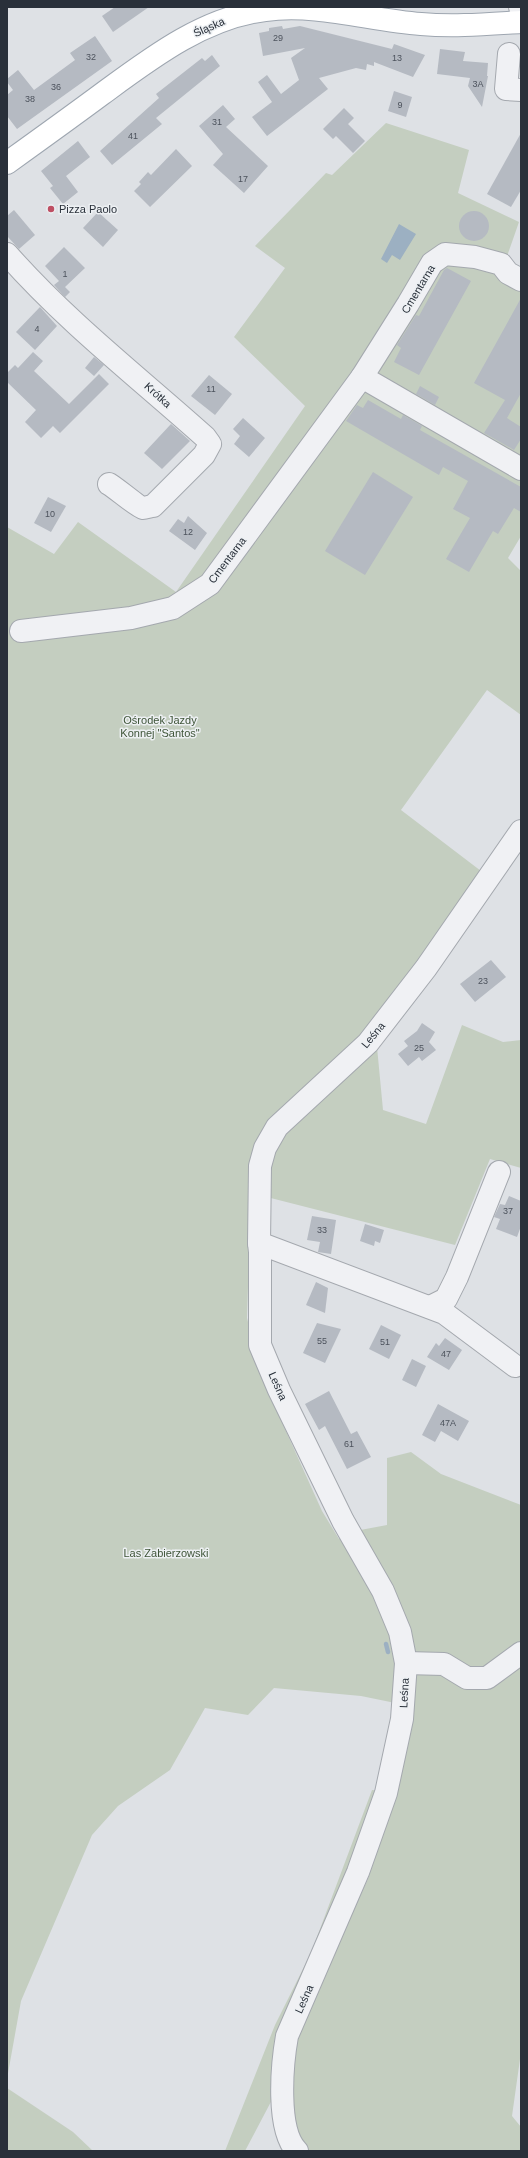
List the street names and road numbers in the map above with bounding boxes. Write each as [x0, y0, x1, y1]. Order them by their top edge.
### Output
street label: Śląska [191, 14, 227, 39]
street label: Cmentarna [399, 262, 438, 315]
street label: Krótka [142, 380, 174, 411]
street label: Cmentarna [206, 534, 249, 585]
street label: Leśna [359, 1019, 388, 1050]
street label: Leśna [266, 1370, 290, 1403]
street label: Leśna [397, 1677, 411, 1708]
street label: Leśna [292, 1982, 316, 2015]

